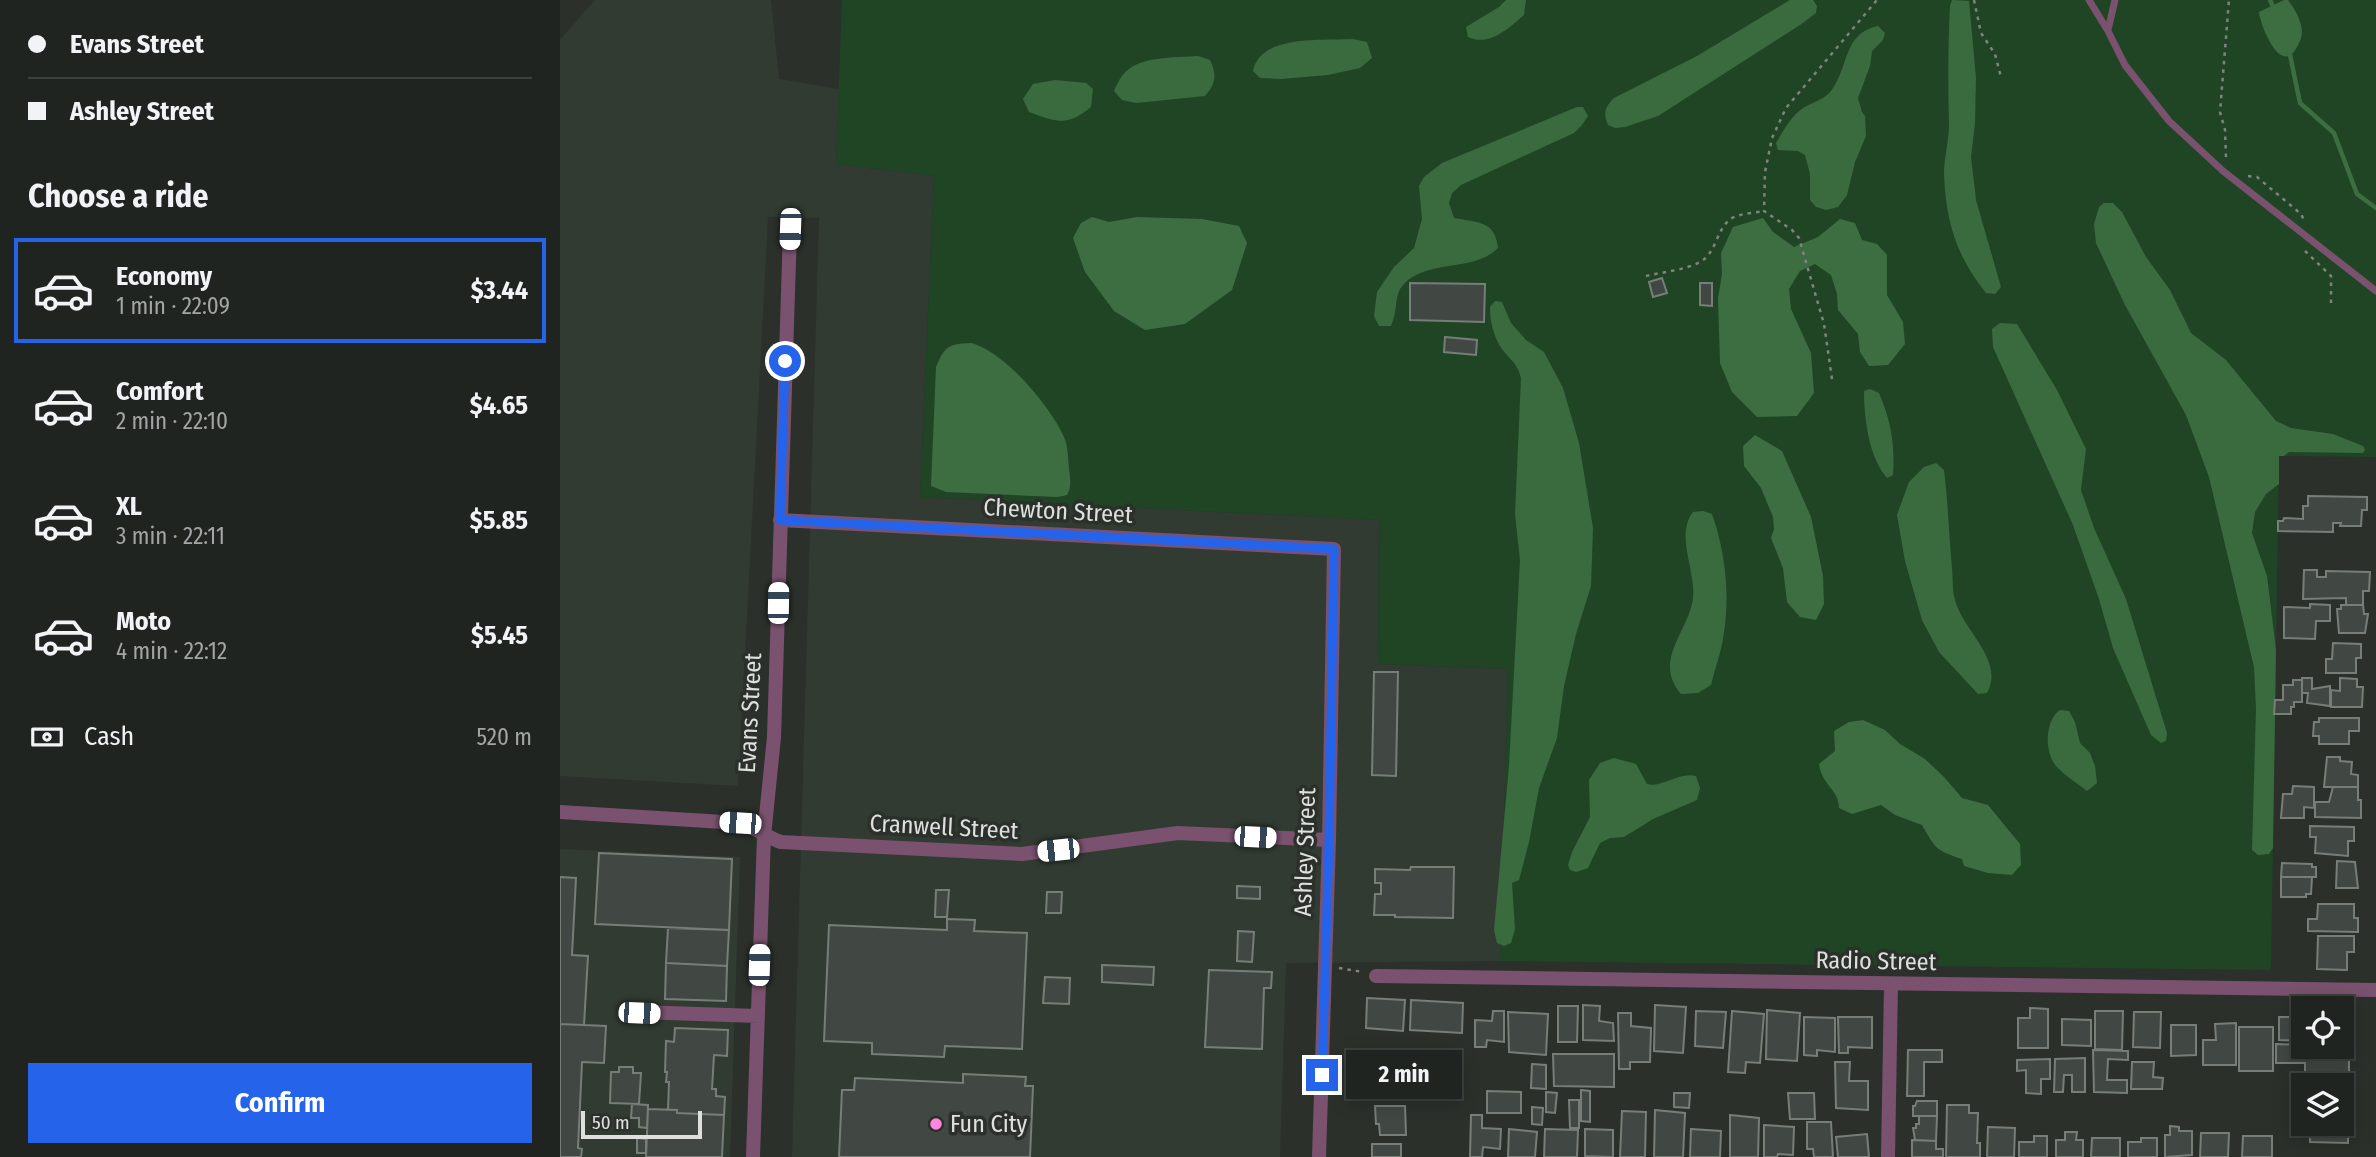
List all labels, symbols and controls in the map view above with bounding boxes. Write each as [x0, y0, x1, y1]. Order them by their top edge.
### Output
text: Evans Street [70, 29, 204, 60]
text: Ashley Street [70, 96, 214, 127]
text: Choose a ride [28, 177, 209, 215]
car [779, 208, 802, 250]
icon: car [32, 259, 95, 322]
text: Economy [116, 261, 212, 292]
text: $3.44 [471, 275, 528, 306]
text: 1 min · 22:09 [116, 292, 230, 320]
route start [769, 345, 801, 377]
icon: car [32, 374, 95, 437]
text: Comfort [116, 376, 204, 407]
text: $4.65 [470, 390, 528, 421]
text: 2 min · 22:10 [116, 407, 228, 435]
icon: car [32, 489, 95, 552]
text: XL [116, 491, 142, 522]
street label: Chewton Street [983, 493, 1134, 529]
text: $5.85 [470, 505, 528, 536]
text: 3 min · 22:11 [116, 522, 225, 550]
car [768, 582, 789, 624]
icon: car [32, 604, 95, 667]
text: Moto [116, 606, 171, 637]
text: $5.45 [471, 620, 528, 651]
text: 4 min · 22:12 [116, 637, 227, 665]
street label: Evans Street [733, 652, 767, 774]
icon: cash [28, 718, 66, 756]
text: Cash [84, 721, 134, 752]
text: 520 m [476, 723, 532, 751]
street label: Ashley Street [1289, 787, 1321, 917]
street label: Cranwell Street [869, 809, 1019, 845]
car [719, 811, 762, 835]
car [1234, 825, 1277, 849]
car [1037, 837, 1080, 863]
car [748, 944, 771, 986]
street label: Radio Street [1815, 946, 1937, 976]
map controls [2291, 996, 2354, 1136]
button: locate [2291, 996, 2354, 1059]
car [618, 1002, 661, 1024]
callout: 2 min [1346, 1050, 1462, 1100]
route end [1306, 1059, 1338, 1091]
text: 2 min [1379, 1060, 1430, 1088]
button: Confirm [28, 1063, 532, 1143]
button: layers [2291, 1073, 2354, 1136]
scale bar [581, 1108, 702, 1140]
place label: Fun City [950, 1110, 1027, 1138]
text: 50 m [592, 1111, 630, 1134]
marker: Fun City [928, 1116, 944, 1132]

